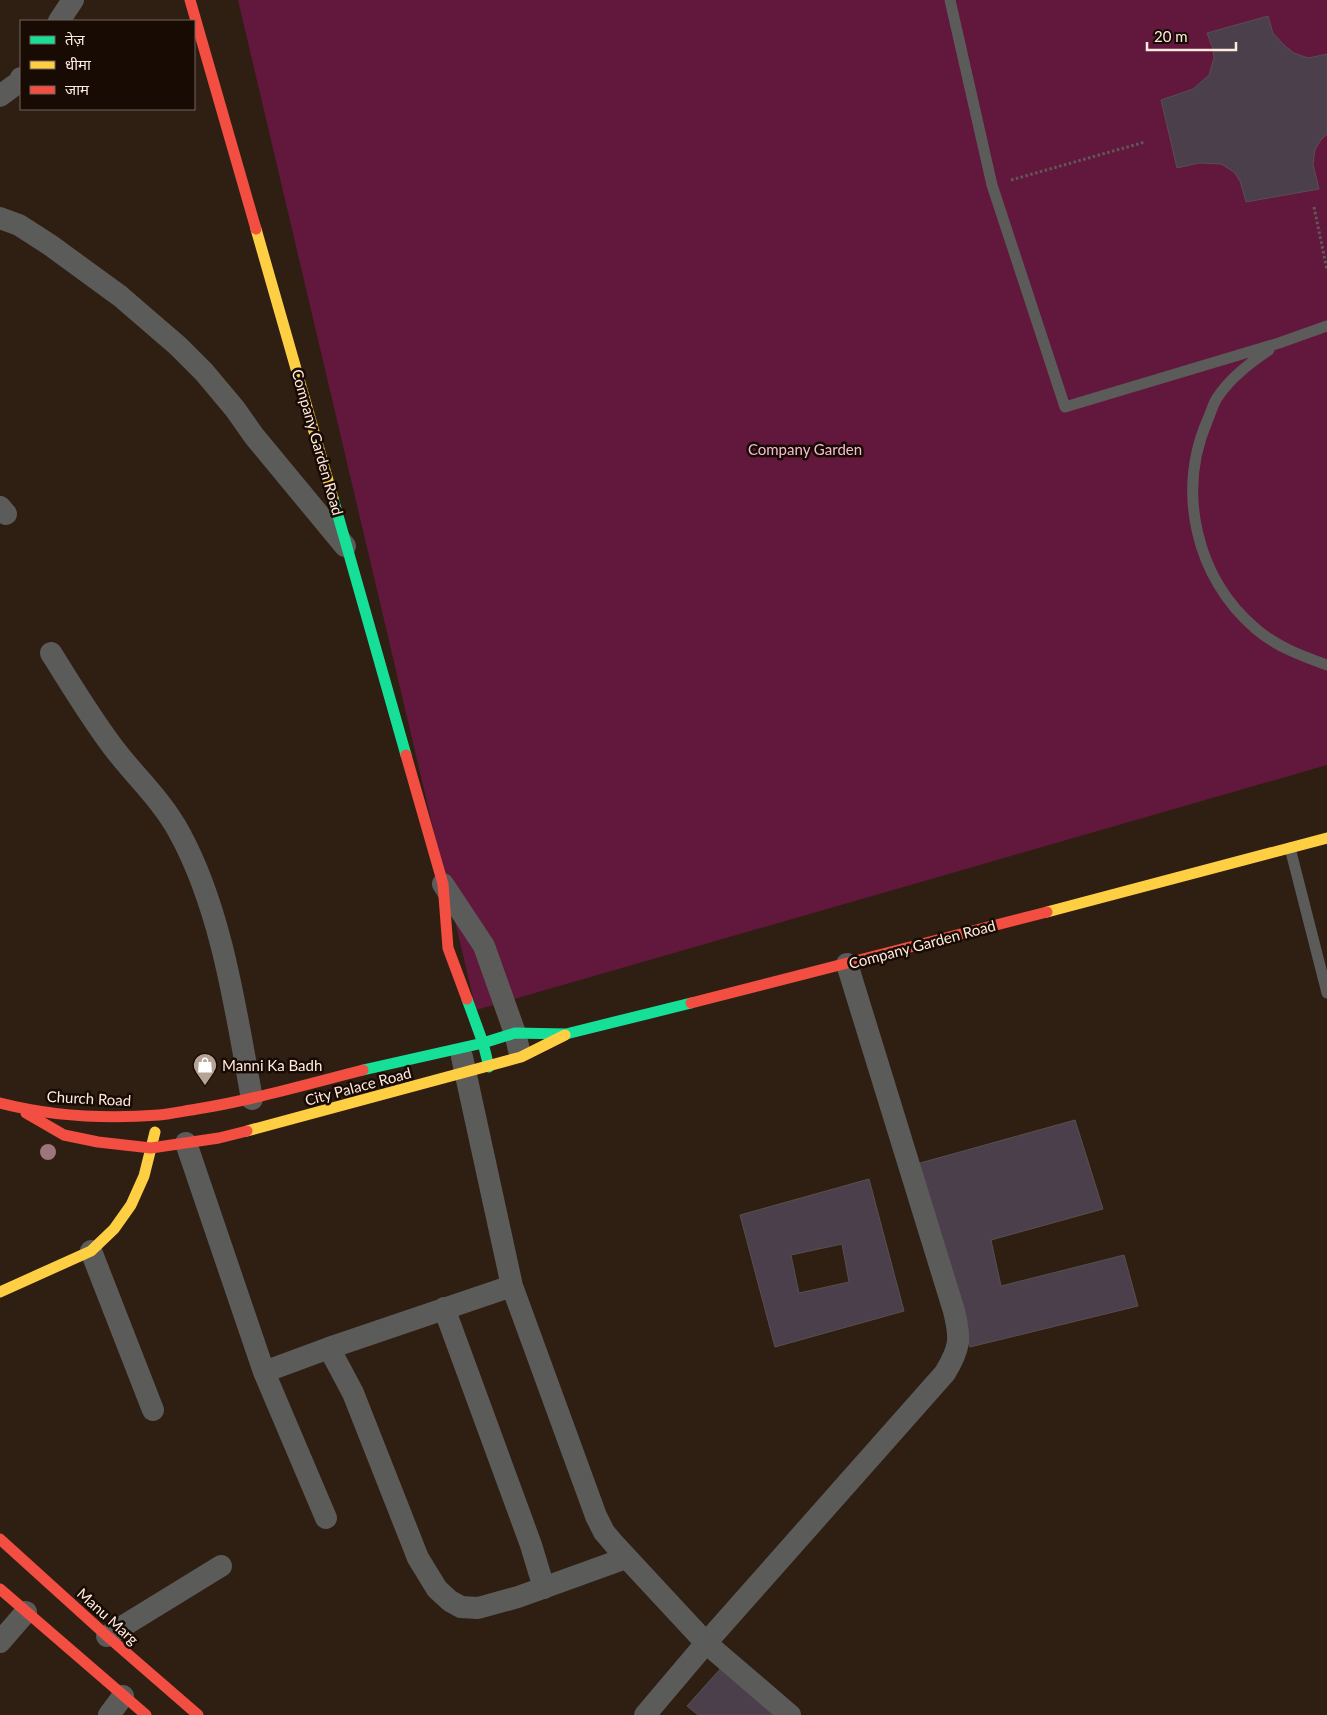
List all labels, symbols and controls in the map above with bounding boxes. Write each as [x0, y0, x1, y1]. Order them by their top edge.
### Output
legend [20, 20, 195, 110]
scale bar [1147, 20, 1236, 52]
text: 20 m [1154, 27, 1188, 45]
text: तेज़ [65, 30, 86, 48]
text: धीमा [65, 55, 92, 73]
text: जाम [65, 80, 90, 98]
street label: Company Garden Road [288, 367, 348, 517]
park label: Company Garden [748, 440, 862, 458]
street label: Company Garden Road [847, 916, 997, 972]
shop icon: Manni Ka Badh [192, 1052, 218, 1086]
place label: Manni Ka Badh [222, 1056, 322, 1074]
street label: City Palace Road [303, 1063, 413, 1109]
street label: Church Road [46, 1087, 132, 1109]
street label: Manu Marg [74, 1584, 142, 1648]

